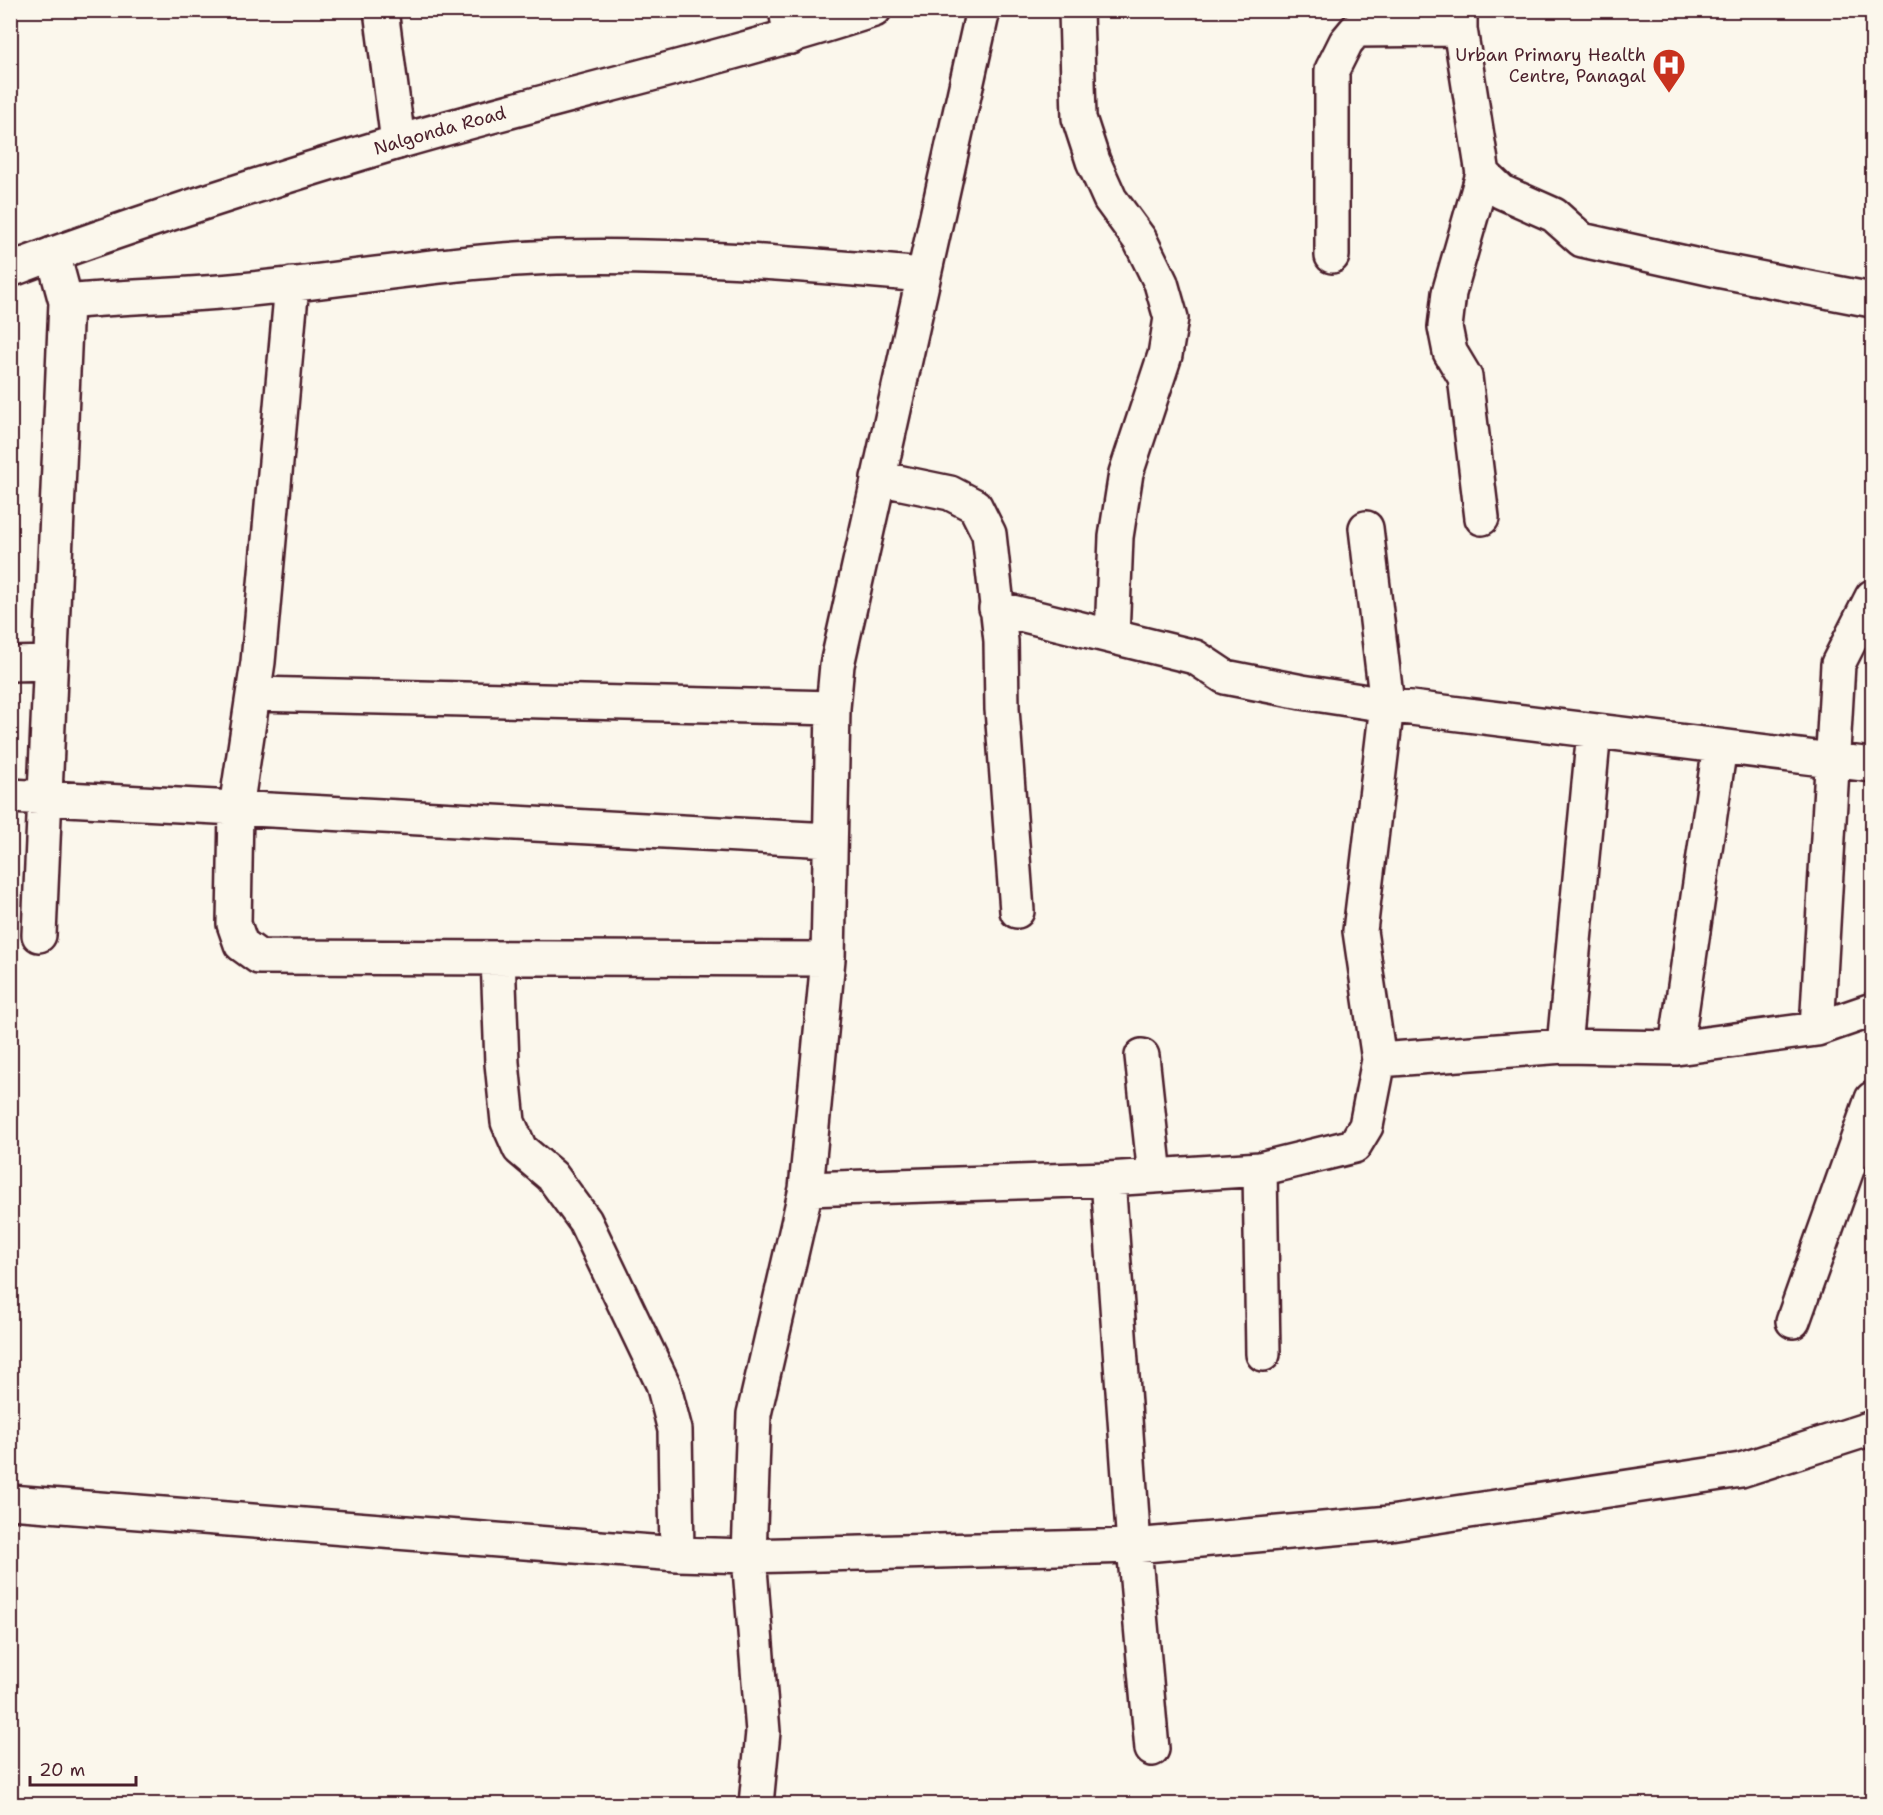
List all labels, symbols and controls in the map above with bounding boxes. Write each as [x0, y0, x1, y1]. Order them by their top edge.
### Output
place label: Urban Primary Health Centre, Panagal [1455, 43, 1647, 88]
hospital icon: Urban Primary Health Centre, Panagal [1651, 47, 1687, 94]
street label: Nalgonda Road [371, 101, 509, 161]
scale bar [30, 1749, 136, 1787]
text: 20 m [39, 1758, 85, 1782]

